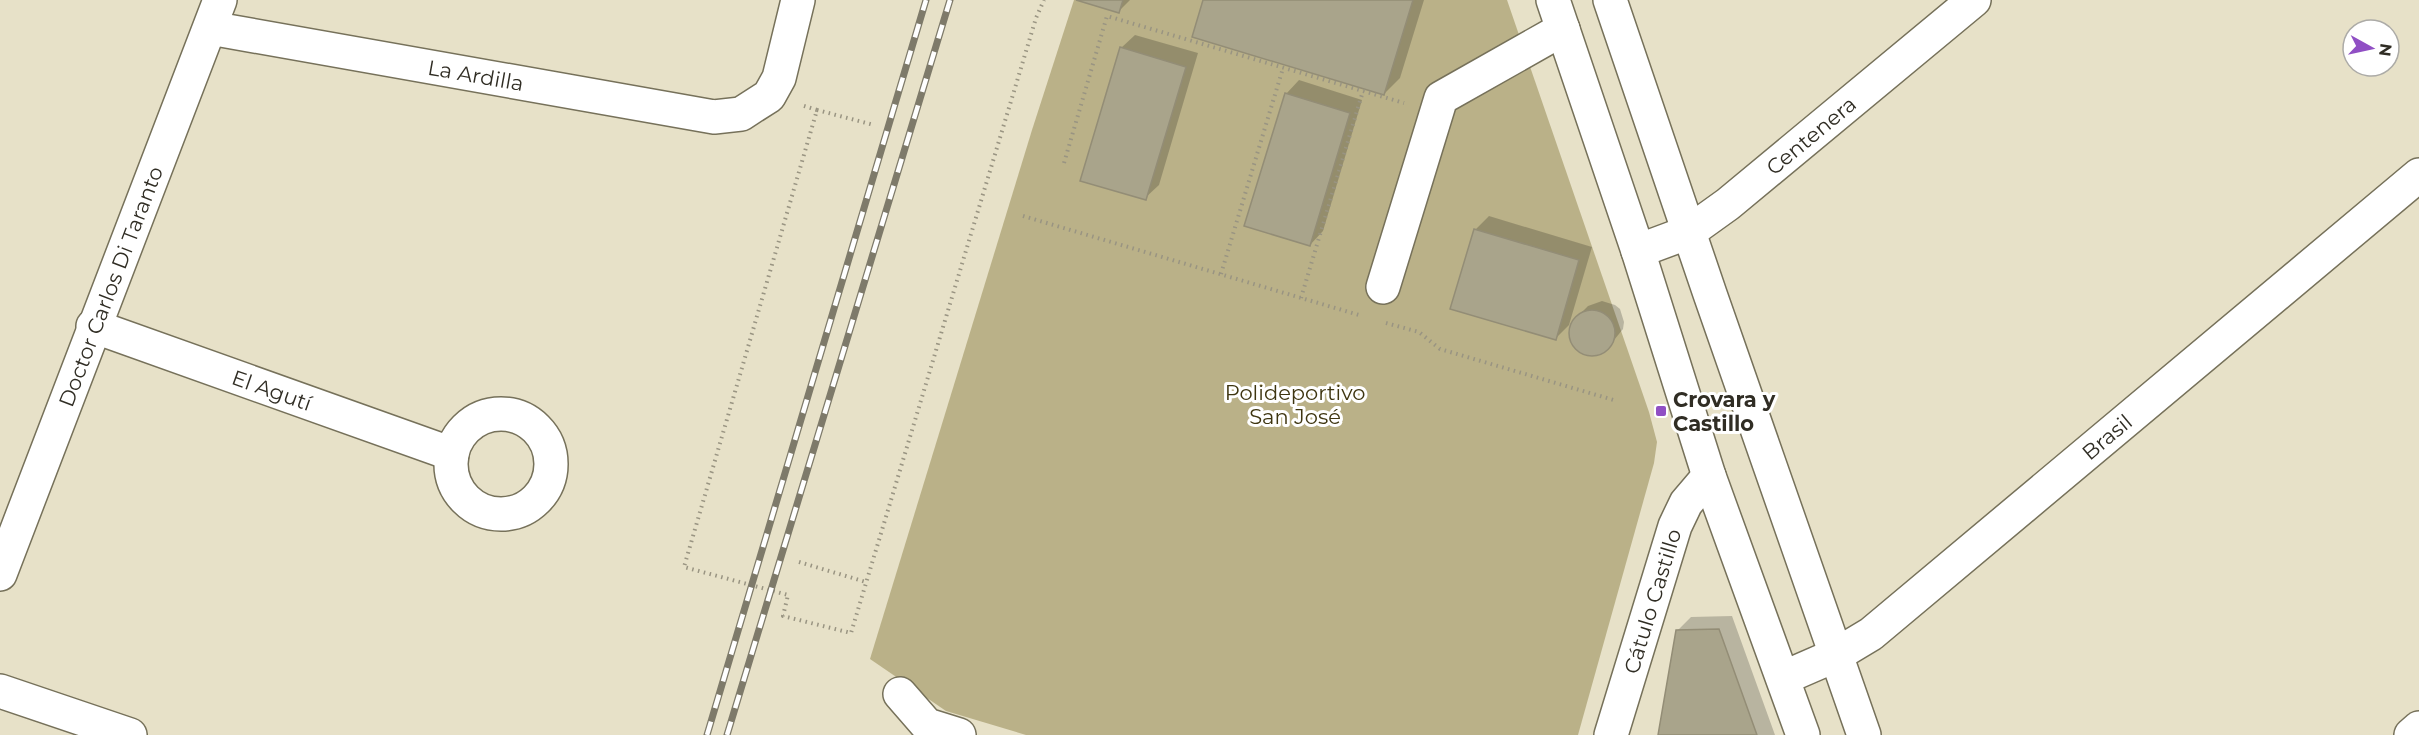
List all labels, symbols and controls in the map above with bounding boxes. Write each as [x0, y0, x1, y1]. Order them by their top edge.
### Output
north arrow [2341, 18, 2401, 78]
text: N [2375, 42, 2396, 58]
street label: La Ardilla [426, 54, 526, 96]
street label: Centenera [1761, 91, 1861, 180]
street label: Doctor Carlos Di Taranto [53, 163, 168, 410]
street label: El Agutí [229, 364, 316, 416]
park label: Polideportivo San José [1225, 380, 1365, 429]
place label: Crovara y Castillo [1673, 387, 1776, 436]
marker: Crovara y Castillo [1654, 404, 1668, 418]
street label: Brasil [2077, 409, 2137, 465]
street label: Cátulo Castillo [1618, 526, 1686, 677]

